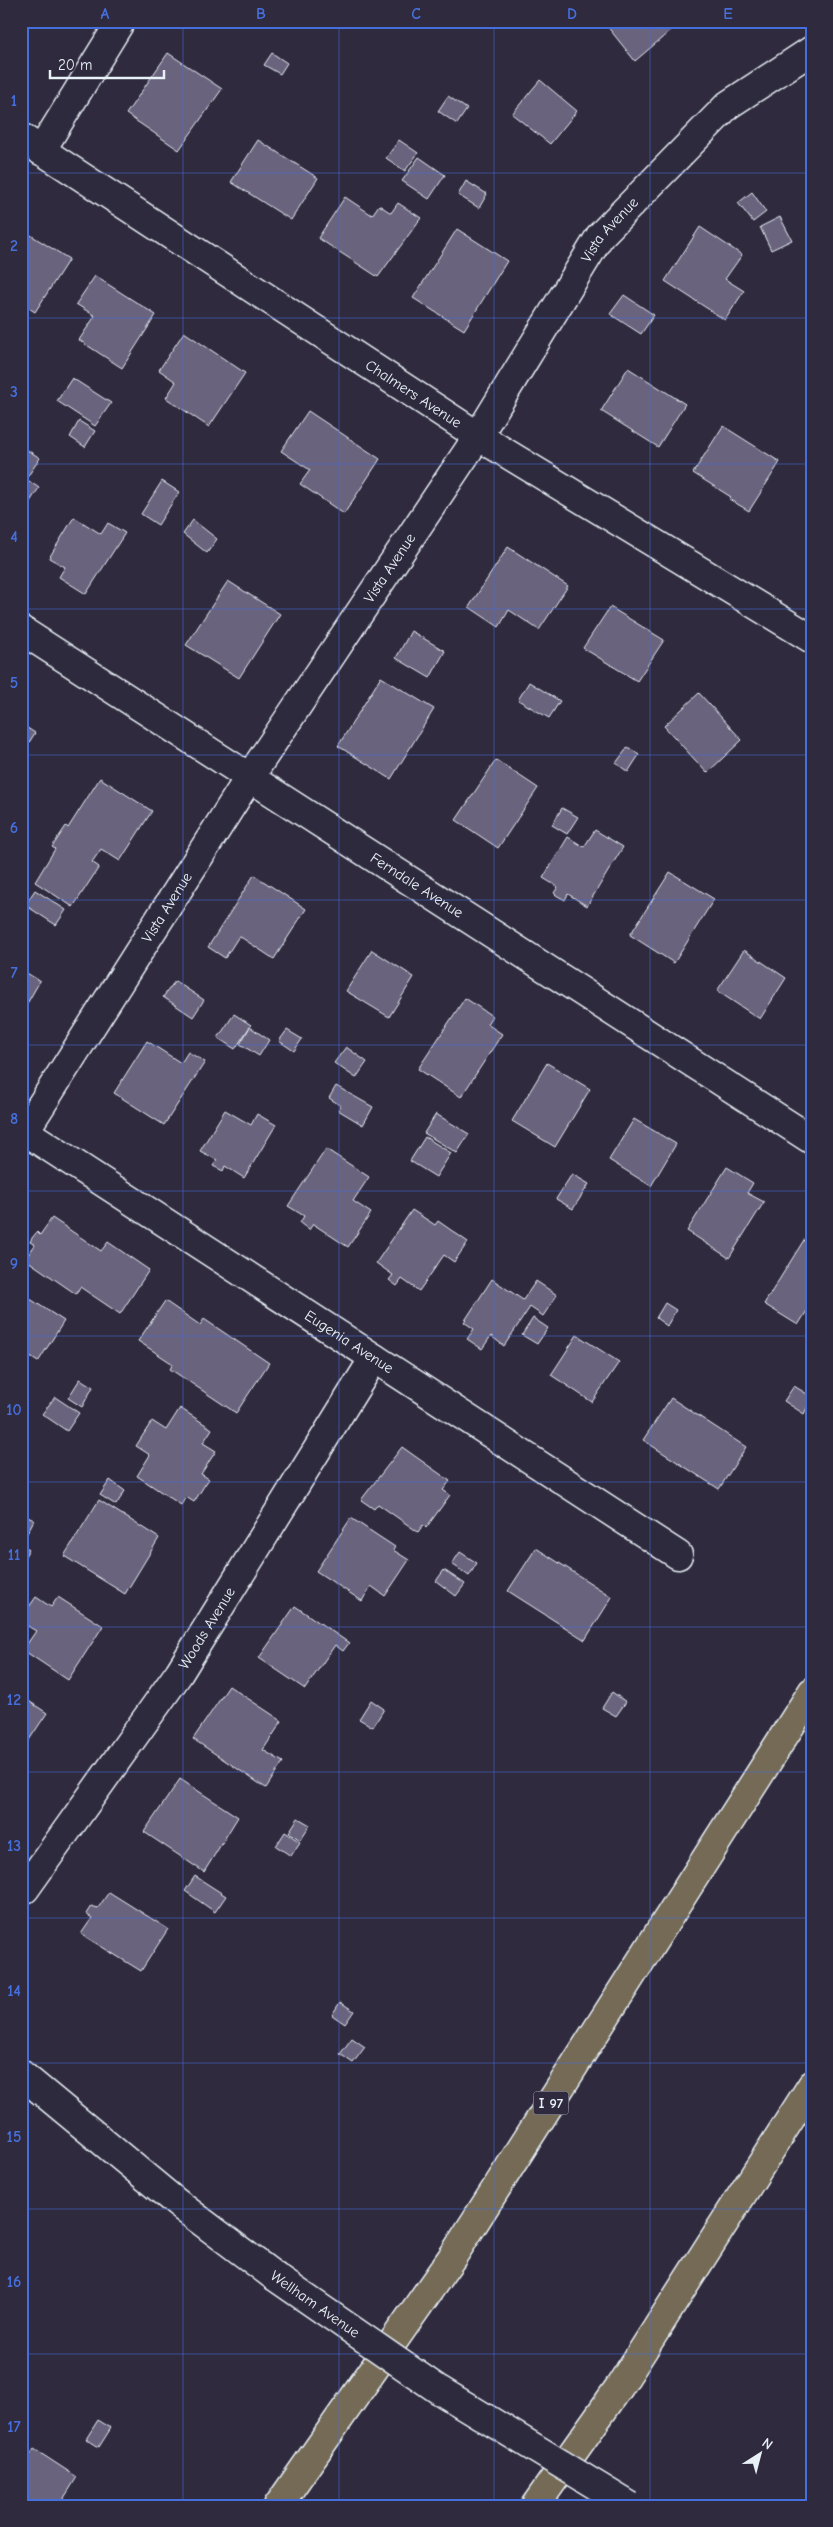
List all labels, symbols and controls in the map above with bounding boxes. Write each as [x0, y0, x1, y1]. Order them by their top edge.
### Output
text: A [101, 5, 110, 23]
text: B [256, 5, 266, 23]
text: C [411, 5, 421, 23]
text: D [567, 5, 577, 23]
text: E [723, 5, 733, 23]
scale bar [50, 48, 164, 80]
text: 20 m [58, 56, 92, 74]
text: 1 [11, 92, 17, 110]
street label: Vista Avenue [577, 193, 642, 266]
text: 2 [10, 237, 18, 255]
street label: Chalmers Avenue [362, 356, 465, 432]
text: 3 [10, 383, 18, 401]
text: 4 [10, 528, 18, 546]
street label: Vista Avenue [360, 529, 420, 606]
text: 5 [10, 674, 18, 692]
text: 6 [10, 819, 18, 837]
street label: Ferndale Avenue [367, 849, 467, 922]
street label: Vista Avenue [138, 868, 196, 946]
text: 7 [10, 964, 18, 982]
text: 8 [10, 1110, 18, 1128]
text: 9 [10, 1255, 18, 1273]
street label: Eugenia Avenue [301, 1306, 397, 1377]
text: 10 [6, 1401, 22, 1419]
text: 11 [8, 1546, 20, 1564]
street label: Woods Avenue [175, 1583, 239, 1673]
text: 12 [7, 1691, 21, 1709]
text: 13 [7, 1837, 21, 1855]
text: 14 [7, 1982, 21, 2000]
road number: I 97 [534, 2092, 568, 2114]
text: 15 [7, 2128, 21, 2146]
street label: Wellham Avenue [267, 2267, 364, 2342]
text: 16 [7, 2273, 21, 2291]
text: 17 [7, 2418, 22, 2436]
north arrow [736, 2430, 786, 2480]
text: N [759, 2434, 776, 2453]

